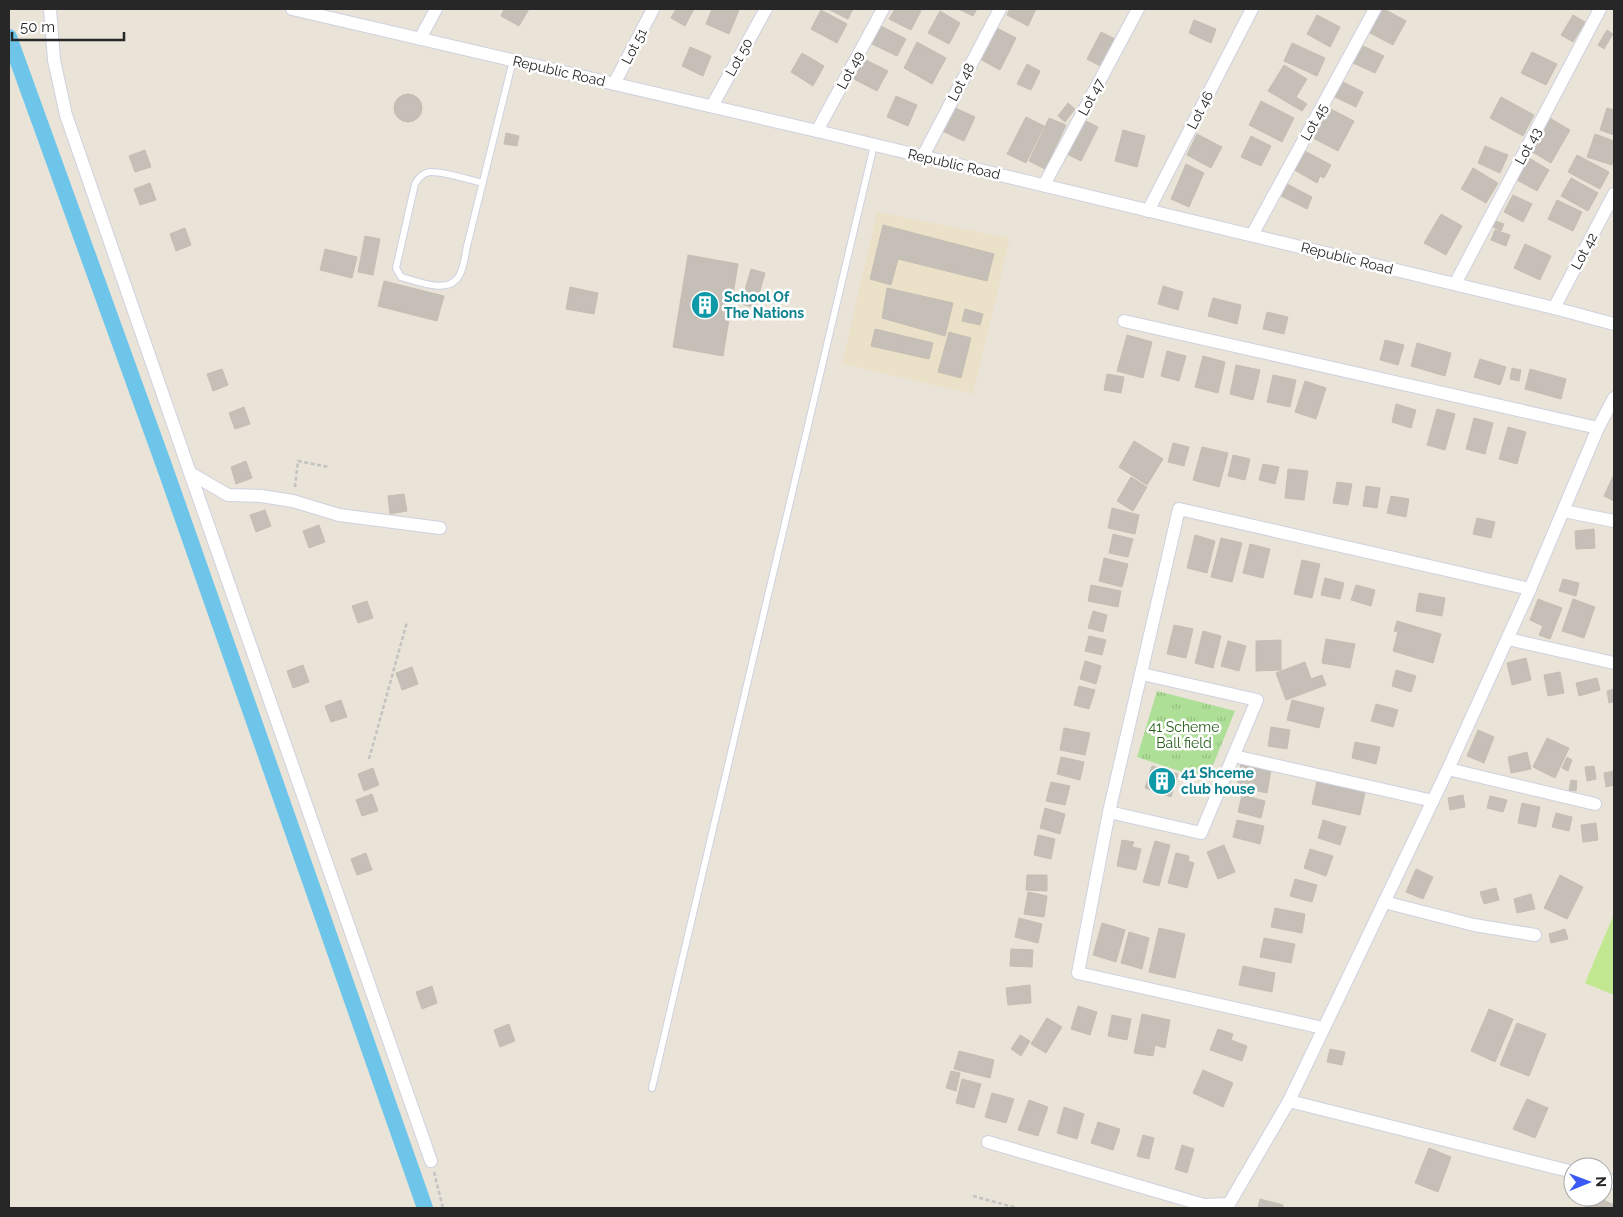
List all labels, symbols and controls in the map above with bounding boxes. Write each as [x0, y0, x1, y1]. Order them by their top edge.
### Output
scale bar [12, 10, 125, 42]
text: 50 m [20, 18, 55, 36]
street label: Lot 51 [618, 25, 650, 67]
street label: Lot 50 [722, 35, 756, 79]
street label: Lot 49 [833, 48, 867, 92]
street label: Republic Road [511, 53, 607, 89]
street label: Lot 48 [944, 60, 978, 104]
street label: Lot 47 [1075, 75, 1108, 118]
street label: Lot 46 [1184, 88, 1216, 132]
street label: Lot 45 [1297, 100, 1331, 143]
street label: Lot 43 [1512, 125, 1544, 167]
street label: Republic Road [906, 146, 1002, 182]
street label: Lot 42 [1568, 230, 1600, 272]
street label: Republic Road [1299, 239, 1395, 277]
place label: School Of The Nations [724, 289, 804, 321]
building icon: School Of The Nations [690, 290, 720, 320]
park label: 41 Scheme Ball field [1149, 719, 1219, 751]
place label: 41 Shceme club house [1181, 765, 1256, 797]
building icon: 41 Shceme club house [1147, 766, 1177, 796]
north arrow [1563, 1157, 1613, 1207]
text: N [1593, 1176, 1609, 1187]

